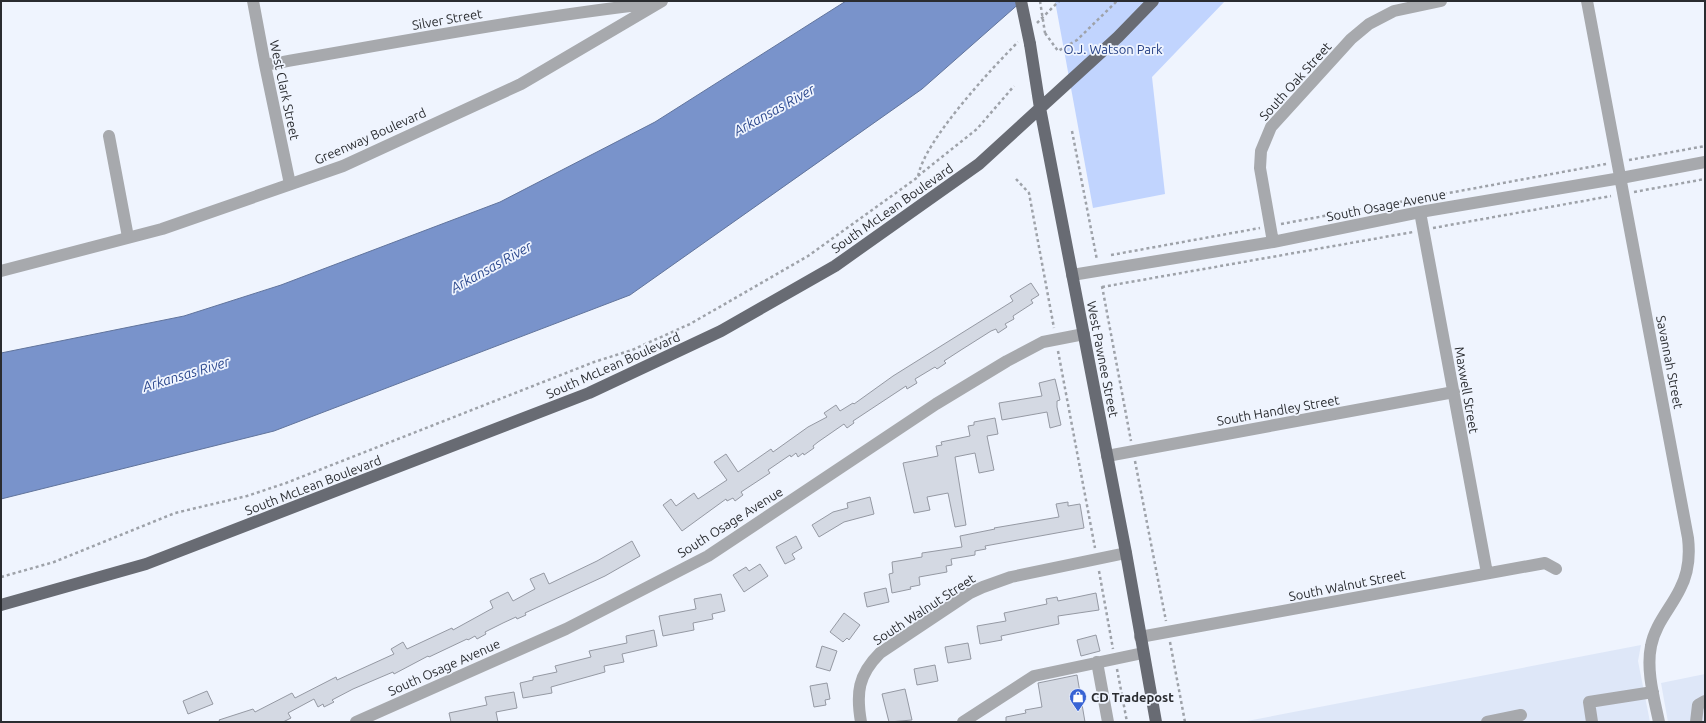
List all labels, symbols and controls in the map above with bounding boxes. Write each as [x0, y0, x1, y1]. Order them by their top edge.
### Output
street label: Silver Street [411, 6, 483, 32]
street label: West Clark Street [268, 39, 302, 141]
street label: South Oak Street [1256, 39, 1334, 123]
park label: O.J. Watson Park [1064, 42, 1163, 56]
water label: Arkansas River [730, 81, 818, 139]
street label: Greenway Boulevard [312, 105, 428, 167]
street label: South McLean Boulevard [829, 161, 955, 255]
street label: South Osage Avenue [1325, 187, 1447, 223]
water label: Arkansas River [447, 238, 535, 296]
street label: West Pawnee Street [1085, 300, 1121, 418]
street label: Savannah Street [1654, 314, 1686, 410]
street label: South McLean Boulevard [544, 329, 682, 401]
street label: Maxwell Street [1452, 345, 1482, 435]
water label: Arkansas River [140, 353, 232, 395]
street label: South Handley Street [1216, 392, 1340, 428]
street label: South McLean Boulevard [243, 452, 383, 518]
street label: South Osage Avenue [675, 484, 785, 560]
street label: South Walnut Street [1288, 567, 1406, 603]
street label: South Walnut Street [871, 571, 977, 647]
street label: South Osage Avenue [386, 636, 502, 698]
shop icon: CD Tradepost [1068, 687, 1088, 712]
place label: CD Tradepost [1091, 690, 1174, 704]

